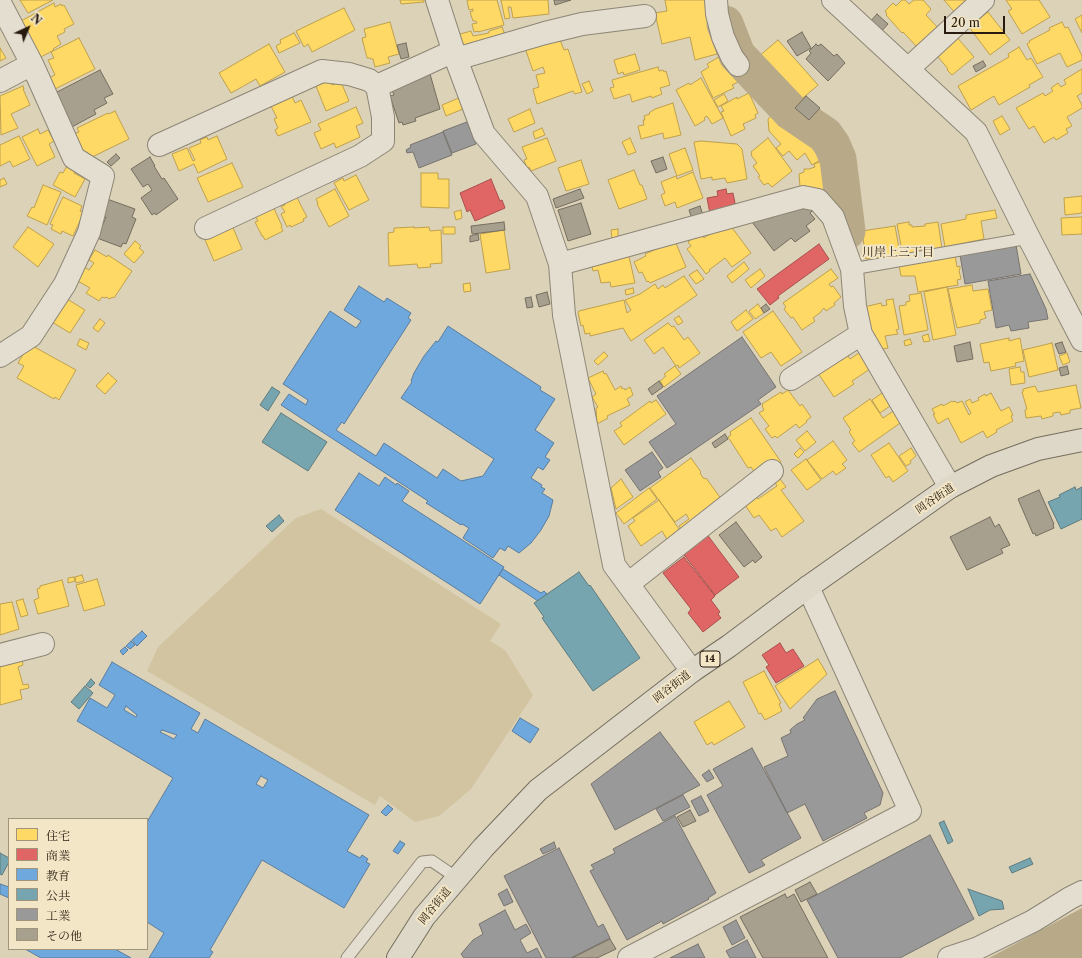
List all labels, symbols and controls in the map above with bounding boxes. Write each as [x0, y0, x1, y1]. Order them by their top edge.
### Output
north arrow [8, 8, 48, 48]
scale bar [946, 8, 1007, 34]
text: N [28, 11, 45, 28]
text: 20 m [951, 15, 980, 30]
district label: 川岸上三丁目 [862, 246, 934, 260]
street label: 岡谷街道 [913, 481, 957, 517]
road number: 14 [700, 651, 720, 667]
street label: 岡谷街道 [651, 668, 693, 706]
legend [8, 818, 148, 950]
text: 住宅 [46, 828, 70, 843]
text: 商業 [46, 848, 70, 863]
text: 教育 [46, 868, 70, 883]
street label: 岡谷街道 [416, 885, 454, 927]
text: 公共 [46, 888, 70, 903]
text: 工業 [46, 908, 70, 923]
text: その他 [46, 928, 82, 943]

